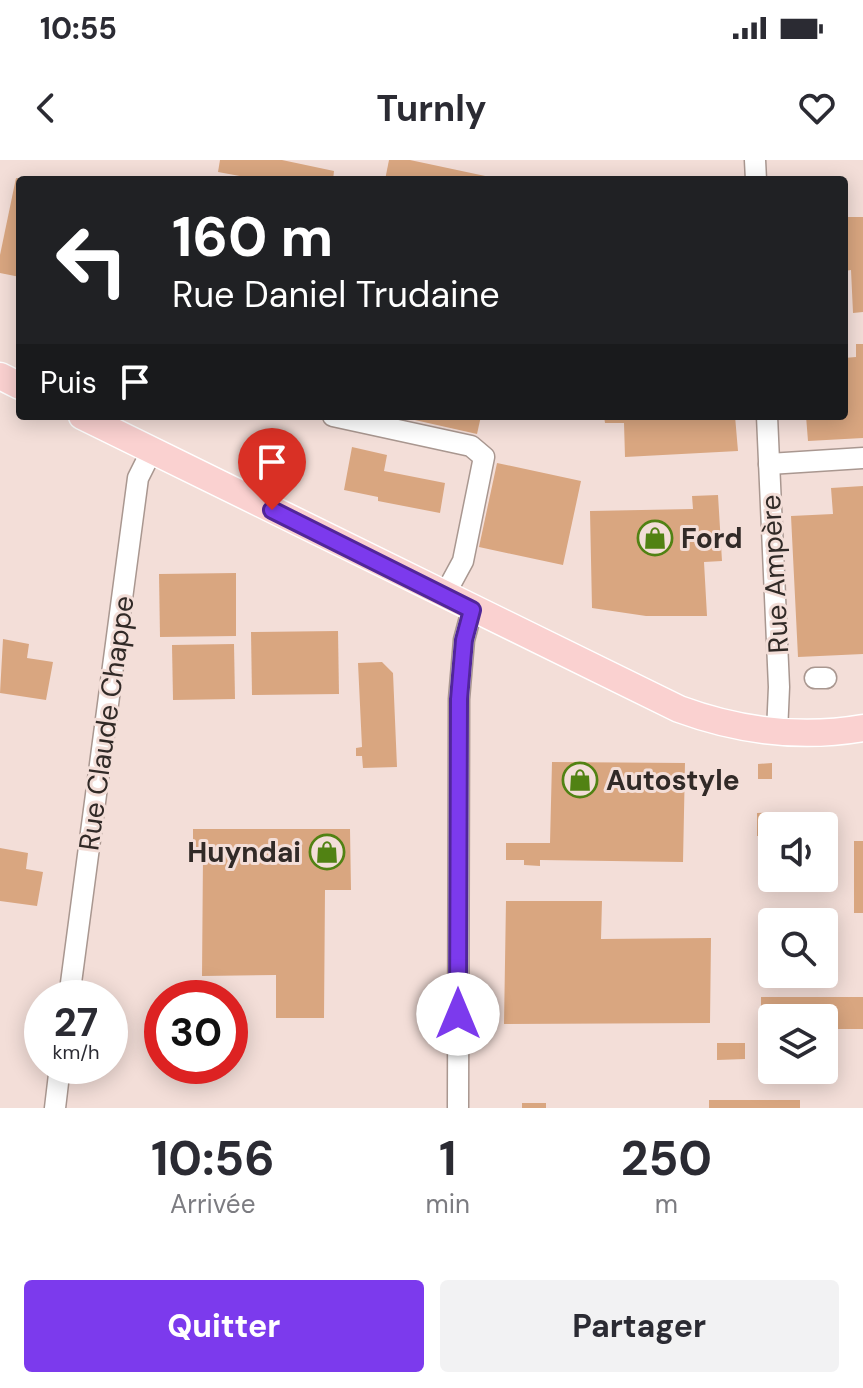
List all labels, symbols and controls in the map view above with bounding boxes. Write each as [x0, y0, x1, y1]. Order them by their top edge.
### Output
text: 10:55 [40, 9, 117, 48]
text: Turnly [376, 85, 487, 132]
icon: back [24, 86, 68, 130]
icon: heart [795, 86, 839, 130]
text: 160 m [172, 200, 333, 273]
icon: left [40, 208, 144, 312]
text: Rue Daniel Trudaine [172, 271, 500, 318]
icon: arrive [113, 360, 157, 404]
text: Puis [40, 363, 97, 402]
pin [238, 428, 306, 510]
icon: arrive [250, 440, 294, 484]
street label: Rue Ampère [752, 494, 797, 654]
shop icon: Ford [636, 519, 674, 557]
place label: Ford [681, 520, 743, 557]
street label: Rue Claude Chappe [70, 593, 143, 853]
shop icon: Autostyle [561, 761, 599, 799]
place label: Autostyle [606, 762, 740, 799]
map controls [758, 812, 838, 1084]
button: sound [758, 812, 838, 892]
shop icon: Huyndai [308, 833, 346, 871]
place label: Huyndai [187, 834, 301, 871]
button: search [758, 908, 838, 988]
position arrow [416, 972, 500, 1056]
speed limit sign: 30 [144, 980, 248, 1084]
text: 27 [54, 996, 98, 1048]
button: layers [758, 1004, 838, 1084]
text: km/h [52, 1039, 100, 1065]
text: 10:56 [151, 1127, 275, 1190]
text: 1 [439, 1127, 456, 1190]
text: 250 [621, 1127, 712, 1190]
text: Arrivée [170, 1187, 255, 1221]
text: min [426, 1187, 470, 1221]
text: m [655, 1187, 678, 1221]
button: Quitter [24, 1280, 424, 1372]
button: Partager [440, 1280, 839, 1372]

